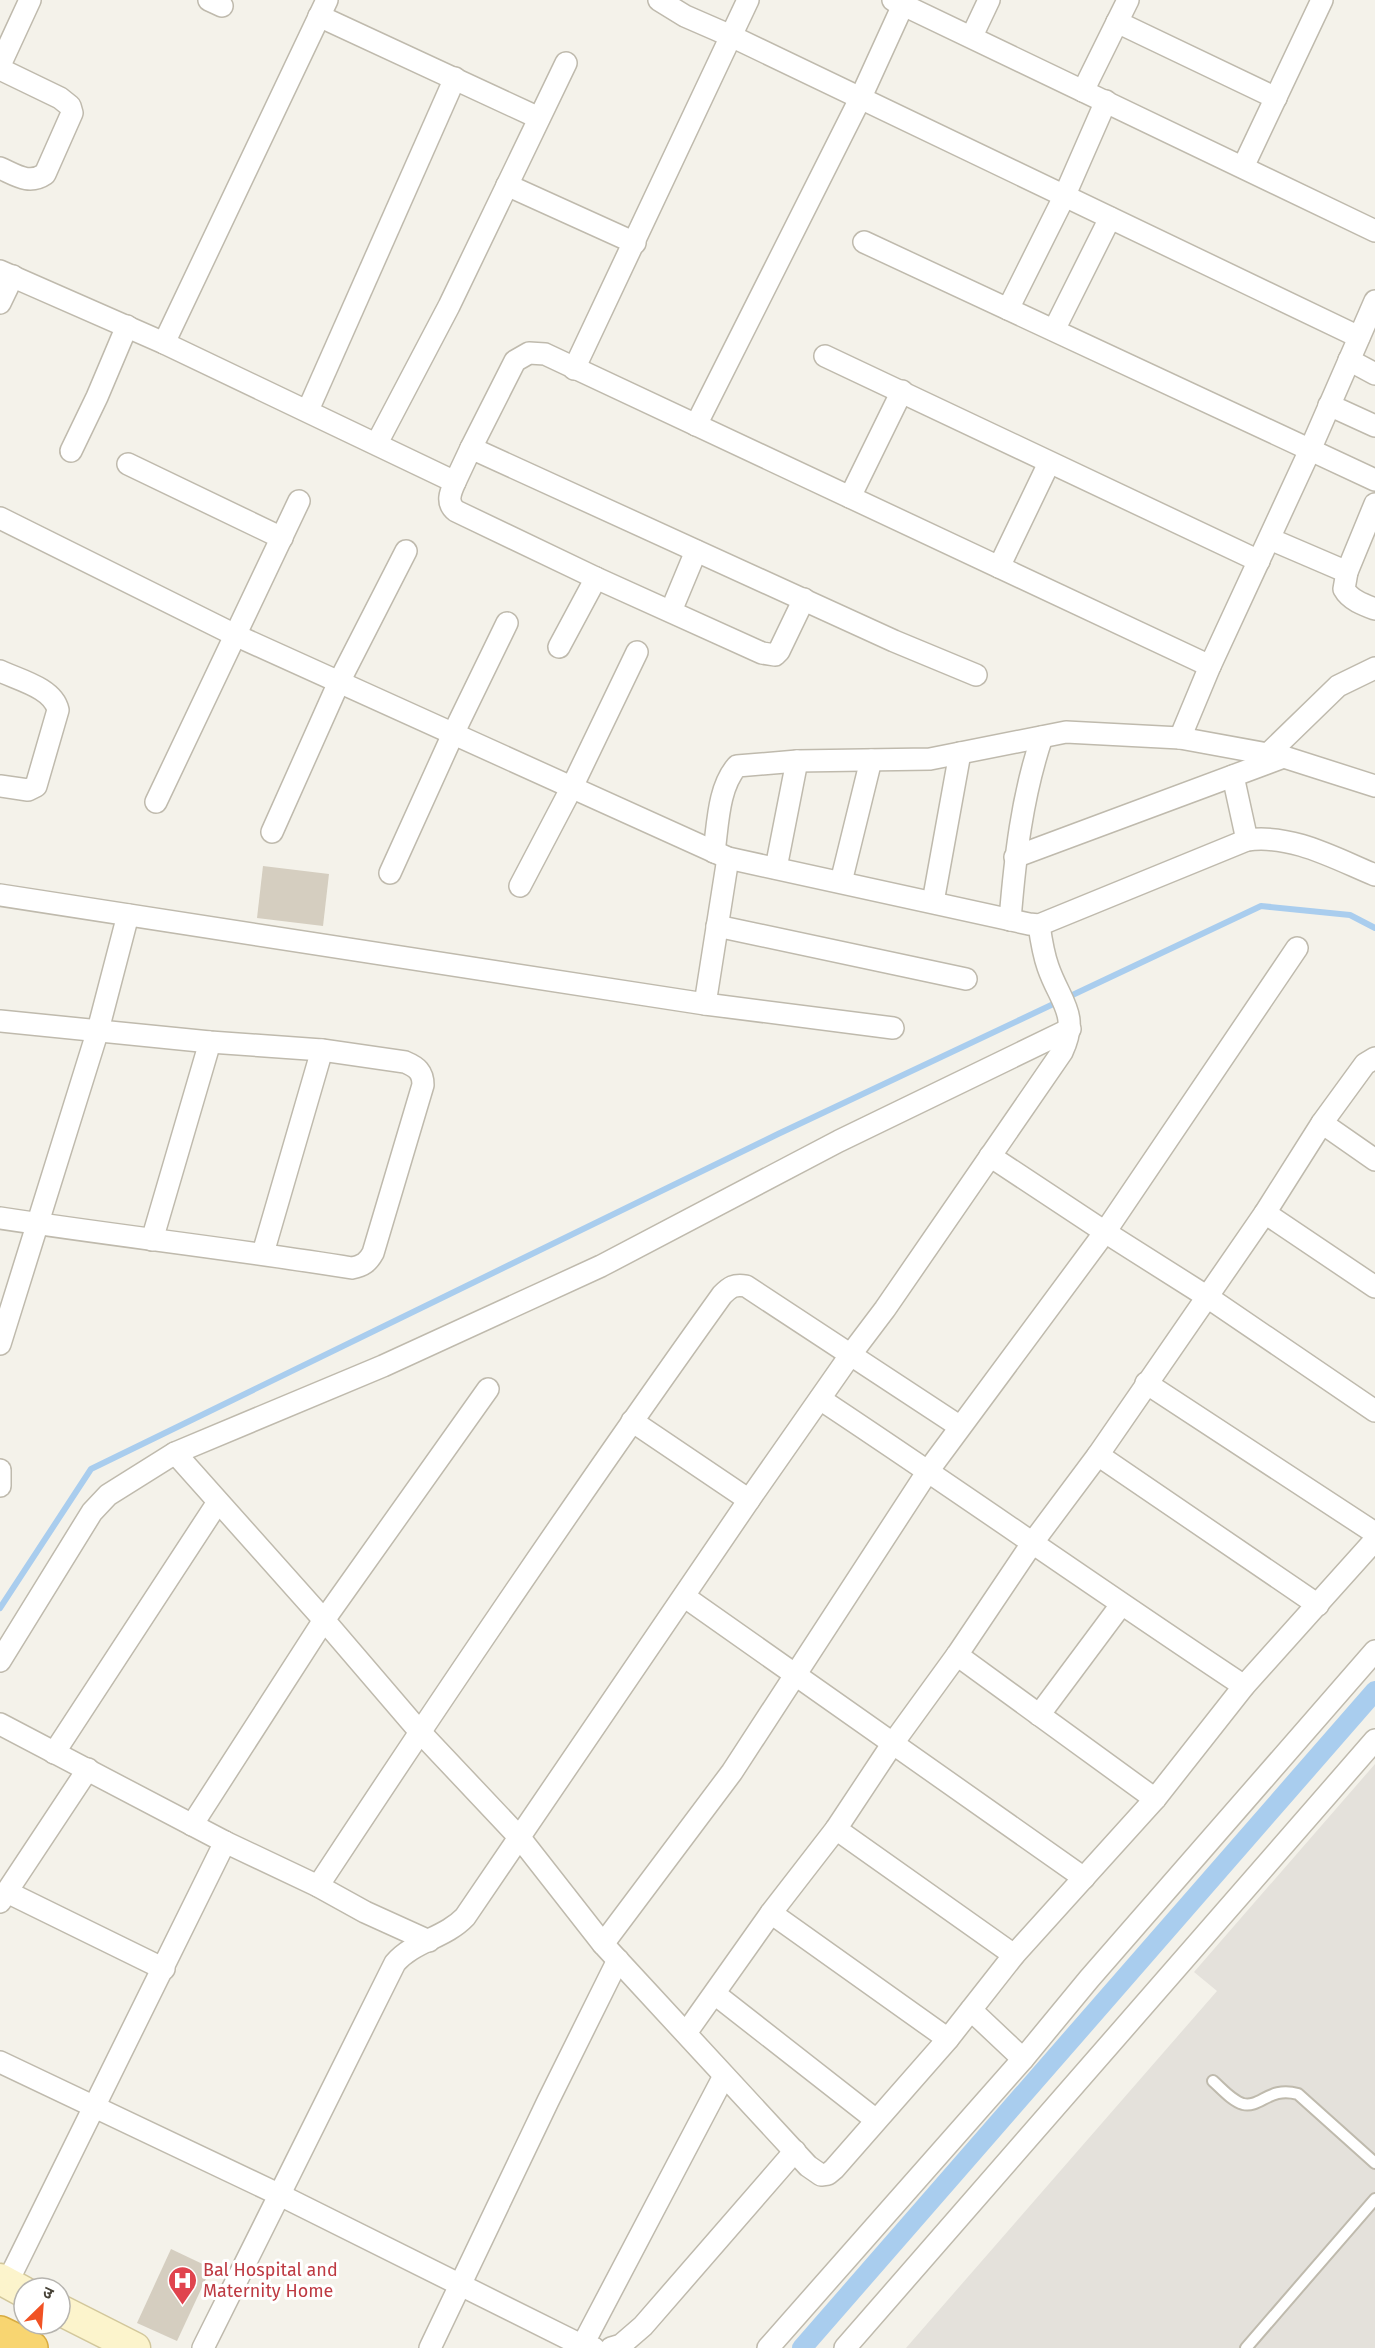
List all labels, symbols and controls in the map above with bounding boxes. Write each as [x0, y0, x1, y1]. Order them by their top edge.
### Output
place label: Bal Hospital and Maternity Home [203, 2259, 338, 2302]
hospital icon: Bal Hospital and Maternity Home [166, 2264, 198, 2306]
north arrow [12, 2276, 72, 2336]
text: उ [40, 2282, 57, 2304]

